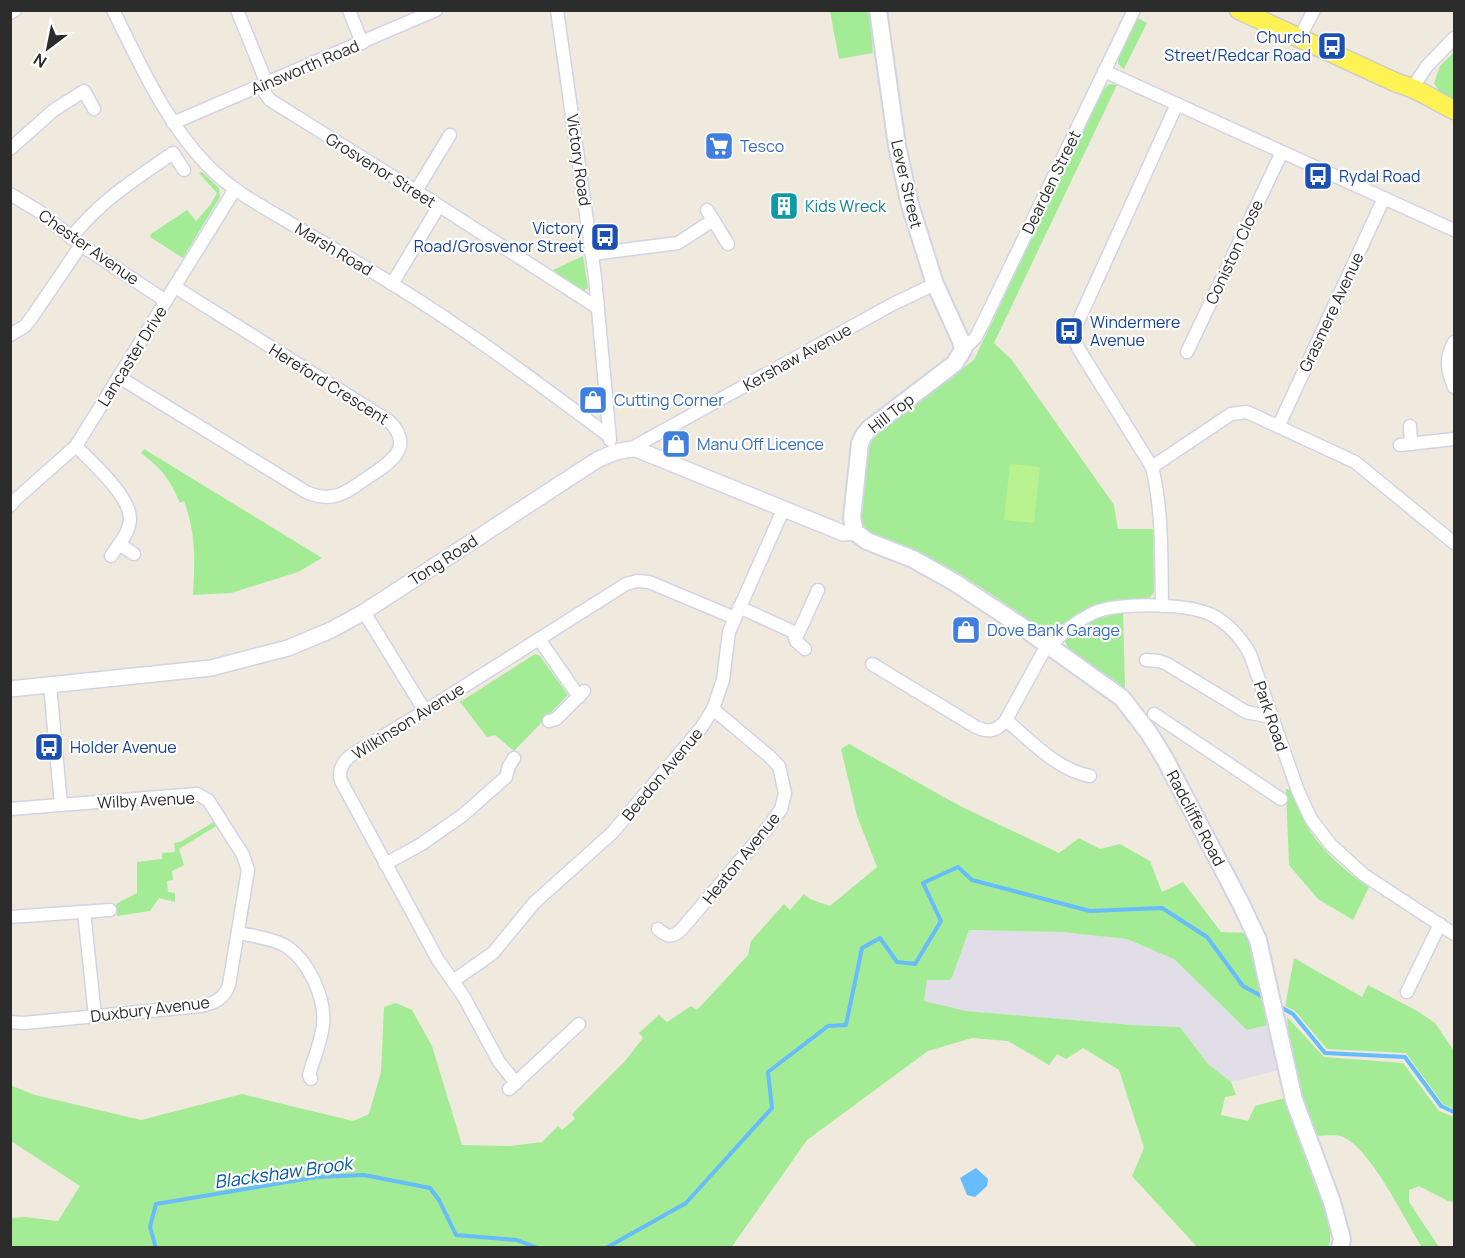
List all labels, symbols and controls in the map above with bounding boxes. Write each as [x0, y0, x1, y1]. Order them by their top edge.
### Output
north arrow [18, 18, 78, 78]
place label: Church Street/Redcar Road [1164, 26, 1311, 66]
bus stop icon: Church Street/Redcar Road [1316, 30, 1348, 62]
street label: Ainsworth Road [247, 34, 363, 100]
text: N [29, 48, 51, 73]
street label: Victory Road [562, 113, 596, 207]
street label: Grosvenor Street [322, 127, 440, 213]
street label: Dearden Street [1016, 127, 1086, 237]
supermarket icon: Tesco [703, 130, 735, 162]
place label: Tesco [740, 135, 784, 157]
street label: Lever Street [886, 138, 928, 230]
bus stop icon: Rydal Road [1302, 160, 1334, 192]
place label: Rydal Road [1339, 165, 1420, 187]
building icon: Kids Wreck [768, 190, 800, 222]
place label: Kids Wreck [805, 195, 887, 217]
street label: Coniston Close [1200, 196, 1268, 308]
street label: Chester Avenue [34, 204, 144, 290]
street label: Marsh Road [291, 217, 377, 281]
place label: Victory Road/Grosvenor Street [414, 217, 585, 257]
bus stop icon: Victory Road/Grosvenor Street [589, 221, 621, 253]
street label: Grasmere Avenue [1294, 249, 1368, 375]
street label: Lancaster Drive [92, 302, 172, 410]
place label: Windermere Avenue [1090, 311, 1180, 351]
bus stop icon: Windermere Avenue [1053, 315, 1085, 347]
street label: Kershaw Avenue [739, 318, 855, 396]
street label: Hereford Crescent [265, 338, 393, 430]
shop icon: Cutting Corner [577, 384, 609, 416]
street label: Hill Top [864, 388, 918, 438]
place label: Cutting Corner [614, 389, 724, 411]
shop icon: Manu Off Licence [660, 428, 692, 460]
place label: Manu Off Licence [697, 433, 824, 455]
street label: Tong Road [404, 530, 482, 590]
shop icon: Dove Bank Garage [950, 614, 982, 646]
place label: Dove Bank Garage [987, 619, 1120, 641]
street label: Wilkinson Avenue [348, 678, 468, 764]
street label: Park Road [1249, 678, 1293, 754]
street label: Beedon Avenue [617, 723, 707, 825]
bus stop icon: Holder Avenue [33, 731, 65, 763]
place label: Holder Avenue [70, 736, 177, 758]
street label: Radcliffe Road [1162, 766, 1230, 870]
street label: Wilby Avenue [97, 786, 195, 814]
street label: Heaton Avenue [697, 808, 785, 908]
street label: Duxbury Avenue [89, 991, 211, 1027]
water label: Blackshaw Brook [213, 1150, 356, 1194]

